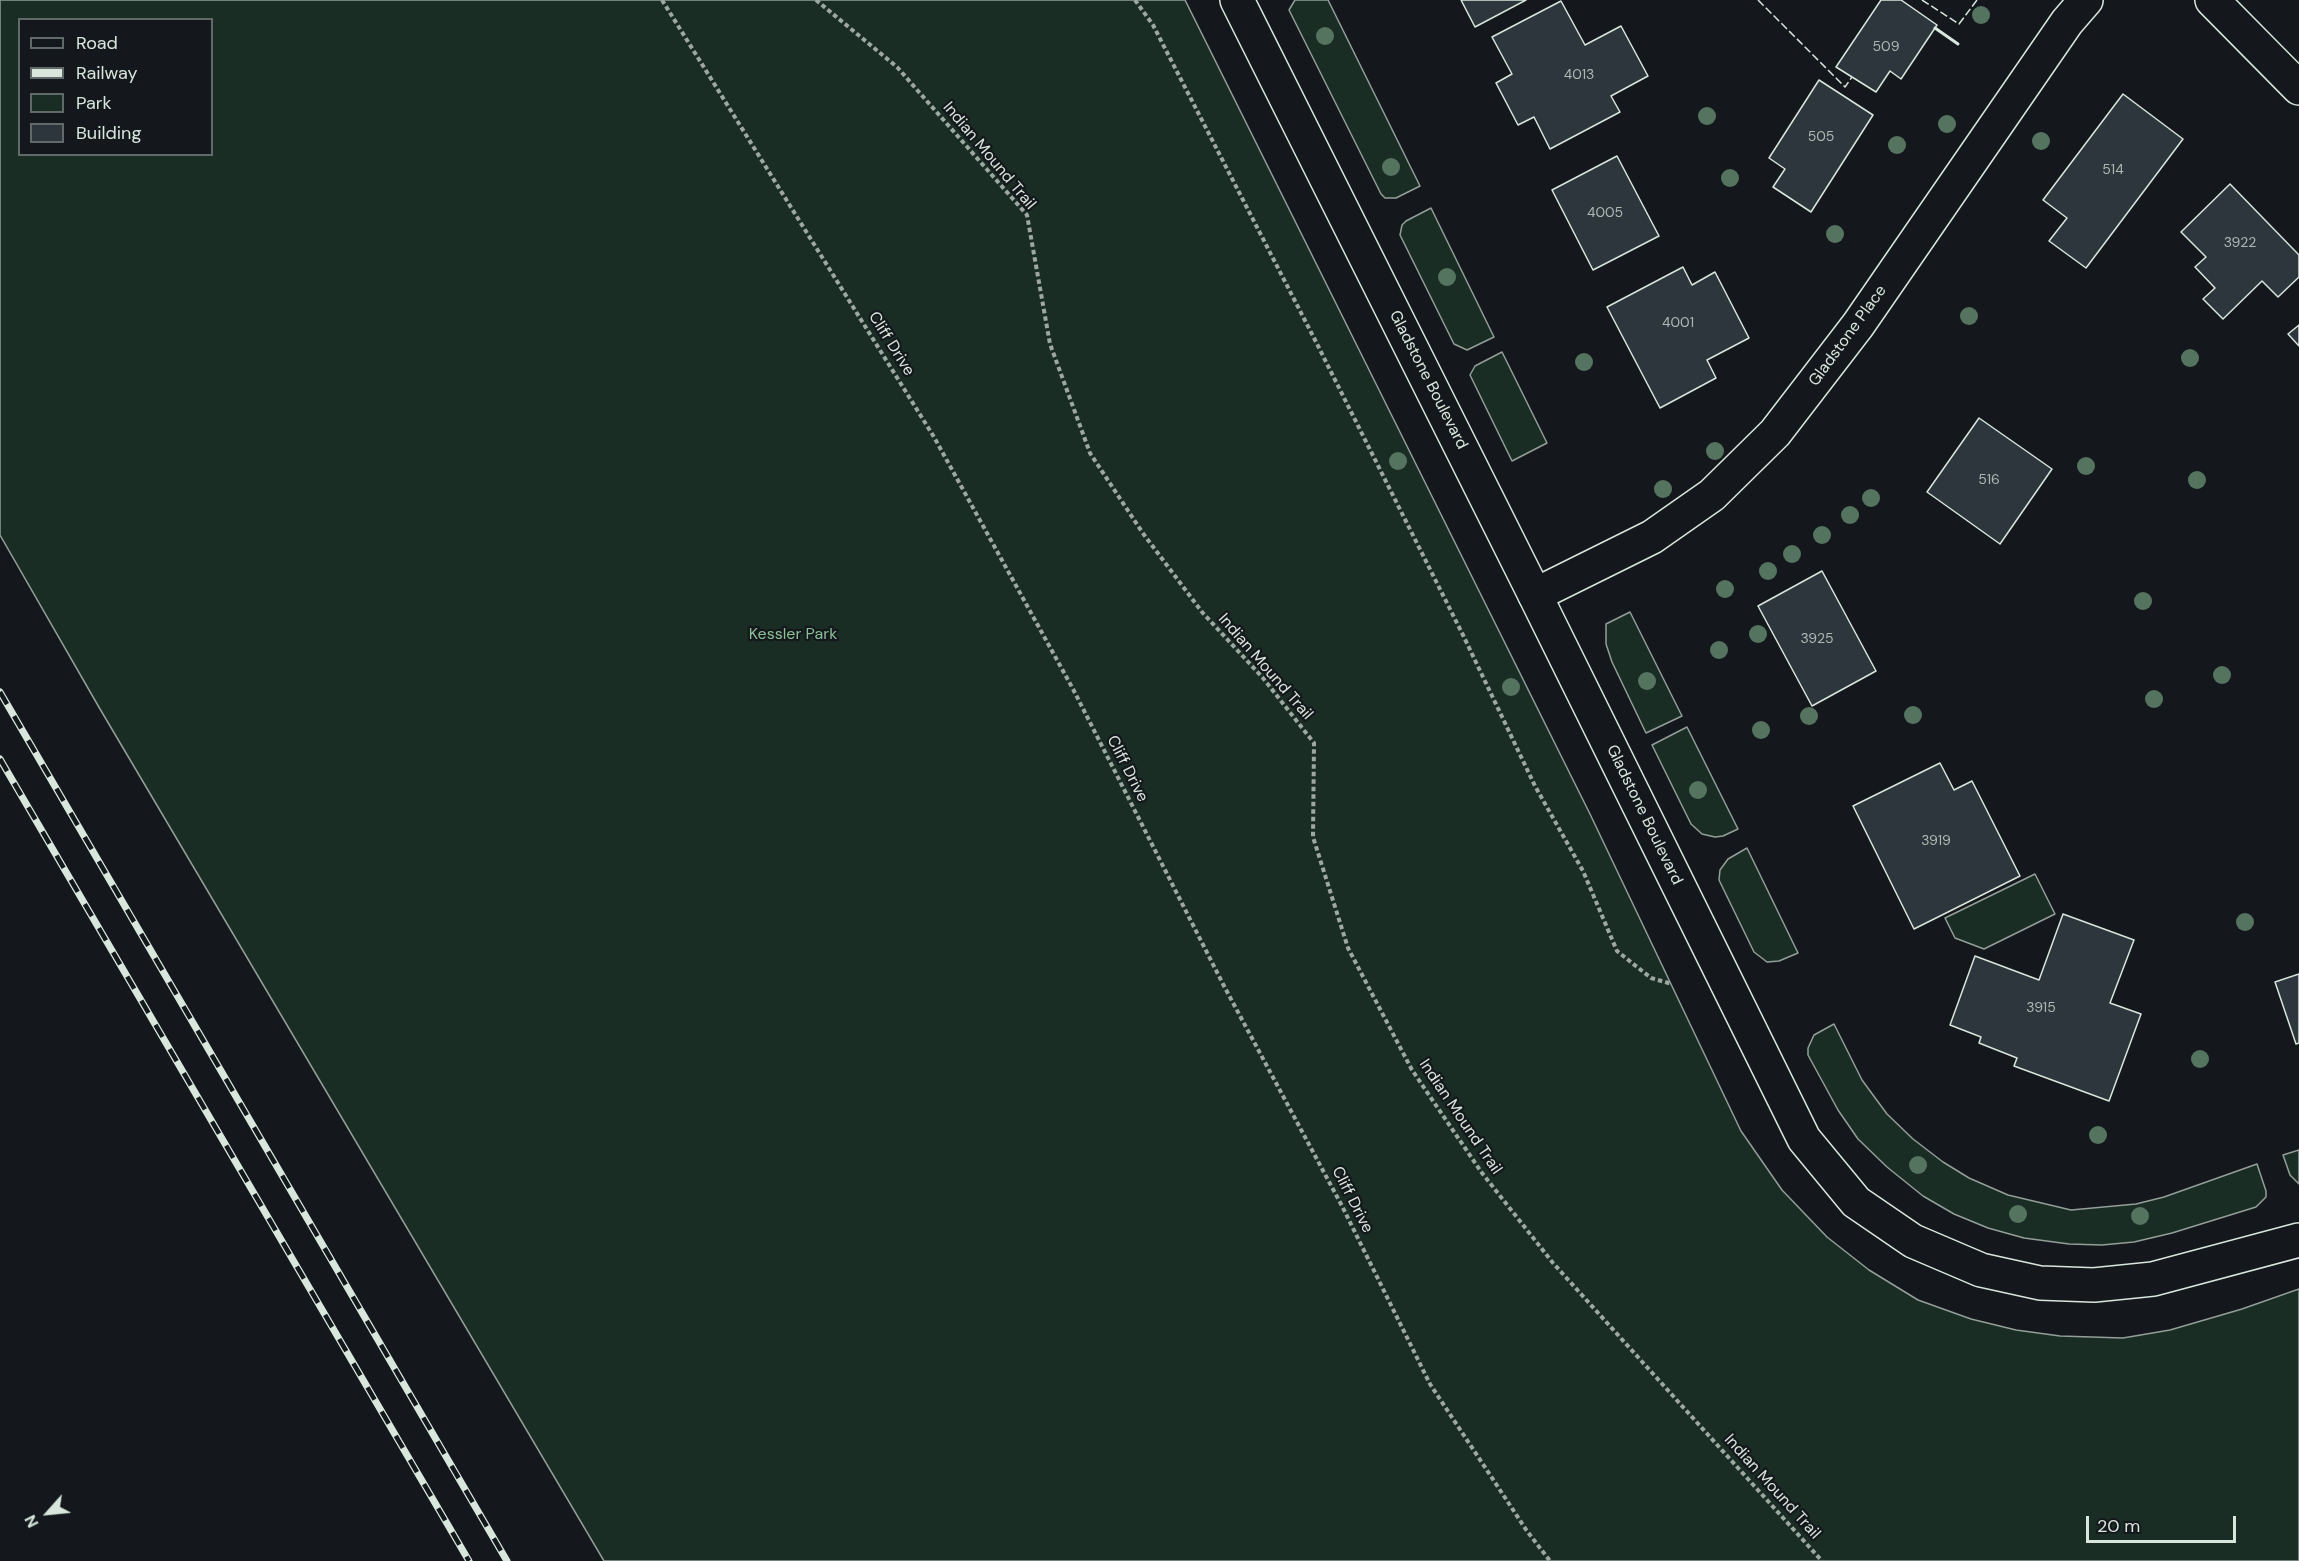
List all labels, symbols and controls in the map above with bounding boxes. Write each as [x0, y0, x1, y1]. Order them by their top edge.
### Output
legend [18, 18, 213, 156]
text: Road [76, 31, 118, 55]
house number: 509 [1873, 39, 1899, 55]
text: Railway [76, 61, 138, 85]
house number: 4013 [1564, 67, 1594, 83]
text: Park [76, 91, 112, 115]
street label: Indian Mound Trail [938, 98, 1040, 214]
text: Building [76, 121, 141, 145]
house number: 505 [1808, 129, 1834, 145]
house number: 514 [2102, 162, 2124, 178]
house number: 4005 [1587, 205, 1623, 221]
house number: 3922 [2224, 235, 2256, 251]
street label: Gladstone Place [1805, 282, 1891, 390]
street label: Gladstone Boulevard [1385, 307, 1471, 453]
street label: Cliff Drive [864, 308, 918, 380]
house number: 4001 [1662, 315, 1694, 331]
house number: 516 [1978, 472, 2000, 488]
street label: Indian Mound Trail [1214, 610, 1316, 724]
park label: Kessler Park [749, 625, 837, 645]
house number: 3925 [1800, 631, 1834, 647]
street label: Cliff Drive [1102, 733, 1152, 805]
street label: Gladstone Boulevard [1602, 742, 1686, 888]
house number: 3919 [1921, 833, 1951, 849]
house number: 3915 [2026, 1000, 2056, 1016]
street label: Indian Mound Trail [1414, 1056, 1506, 1178]
street label: Cliff Drive [1327, 1164, 1377, 1236]
street label: Indian Mound Trail [1720, 1431, 1824, 1543]
north arrow [18, 1483, 78, 1543]
scale bar [2089, 1504, 2239, 1542]
text: N [20, 1511, 44, 1531]
text: 20 m [2097, 1514, 2140, 1538]

